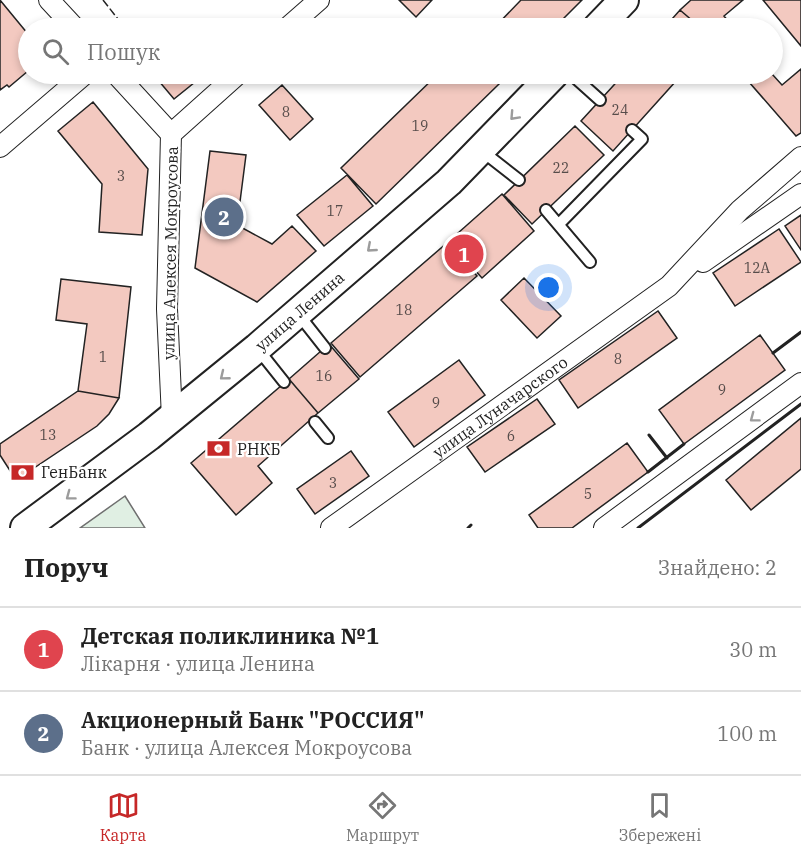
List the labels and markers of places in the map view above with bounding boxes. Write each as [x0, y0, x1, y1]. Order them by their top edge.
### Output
pin: 2 [204, 194, 244, 240]
pin: 1 [444, 232, 484, 276]
bank icon: РНКБ [206, 436, 232, 462]
place label: РНКБ [237, 439, 281, 459]
bank icon: ГенБанк [10, 459, 36, 485]
place label: ГенБанк [41, 462, 108, 482]

